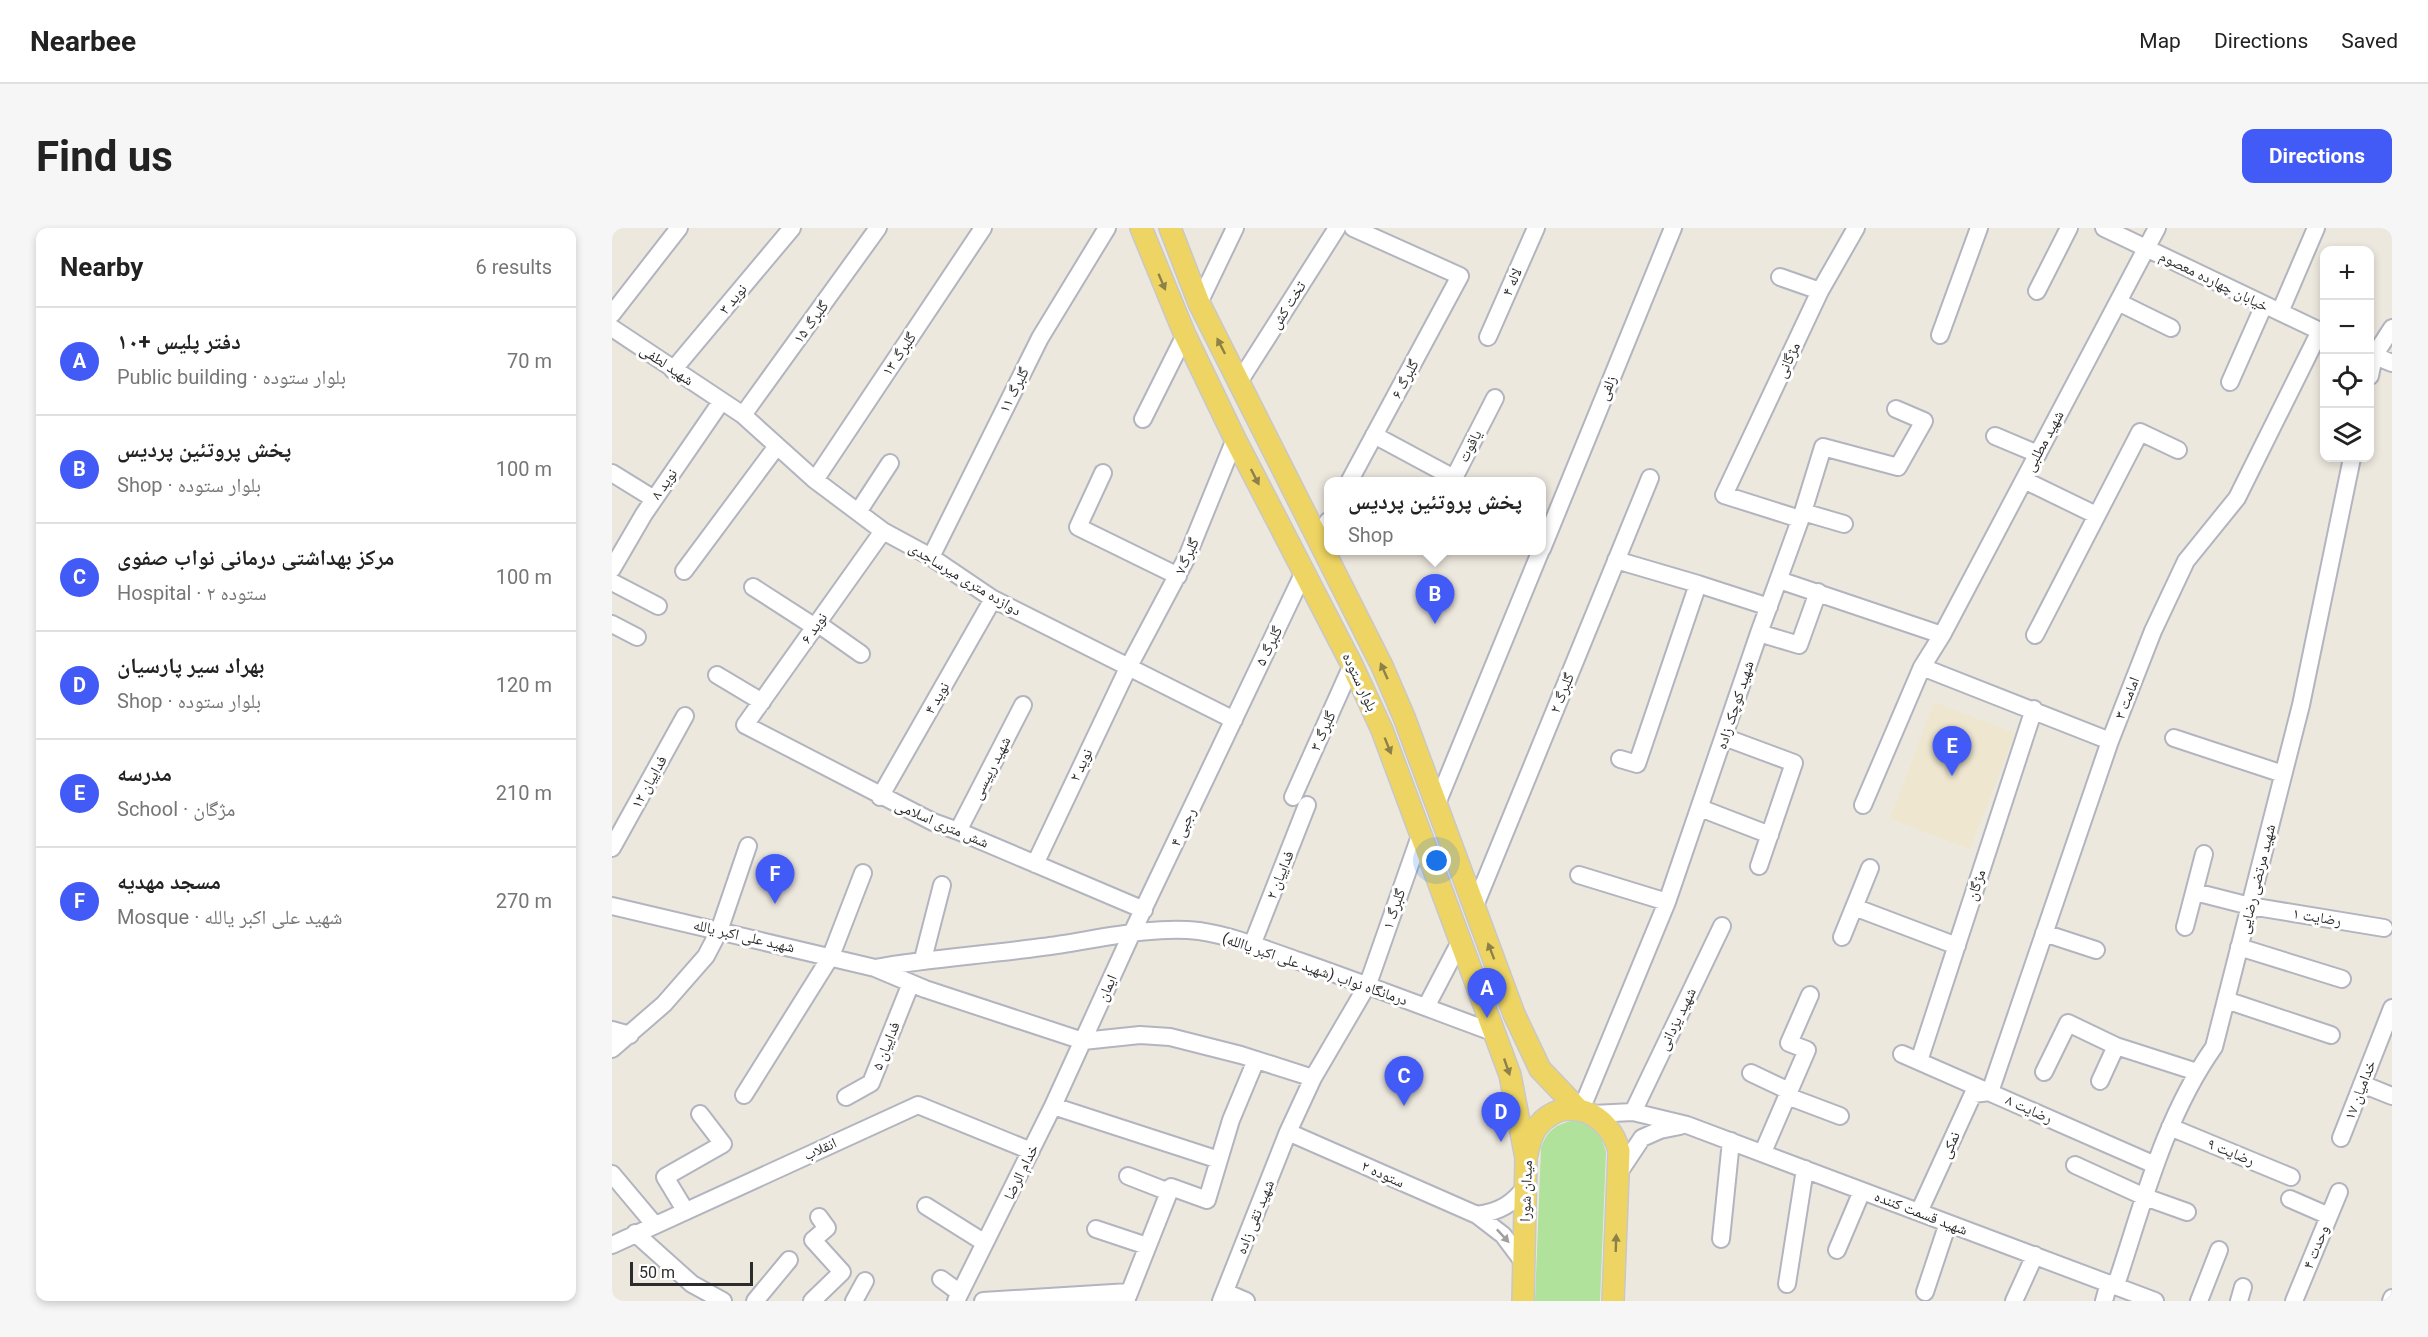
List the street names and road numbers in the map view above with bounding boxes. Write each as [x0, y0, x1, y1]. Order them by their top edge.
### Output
street label: خیابان چهارده معصوم [2156, 247, 2272, 316]
street label: لاله ۴ [1498, 266, 1526, 298]
street label: تخت کش [1266, 277, 1311, 333]
street label: نوید ۳ [715, 280, 751, 318]
street label: گلبرگ ۱۵ [789, 297, 833, 347]
street label: گلبرگ ۱۳ [878, 329, 920, 379]
street label: مژگانی [1772, 339, 1805, 381]
street label: شهید لطفی [636, 341, 697, 390]
street label: گلبرگ ۶ [1387, 356, 1423, 402]
street label: گلبرگ ۱۱ [995, 364, 1033, 416]
street label: زلفی [1594, 373, 1621, 403]
street label: شهید مطلبی [2020, 407, 2068, 475]
street label: یاقوت [1454, 427, 1486, 465]
street label: نوید ۸ [647, 465, 681, 503]
street label: گلبرگ۷ [1171, 535, 1203, 577]
street label: دوازده متری میرساجدی [905, 538, 1024, 620]
street label: نوید ۶ [797, 609, 831, 647]
street label: گلبرگ ۵ [1252, 623, 1286, 669]
street label: بلوار ستوده [1339, 650, 1381, 714]
street label: شهید کوچک زاده [1712, 659, 1758, 751]
street label: گلبرگ ۲ [1546, 670, 1578, 716]
street label: امامت ۳ [2111, 674, 2143, 722]
street label: نوید ۴ [921, 679, 953, 717]
street label: گلبرگ ۳ [1306, 708, 1340, 754]
street label: شهید رپیسی [967, 733, 1015, 803]
street label: نوید ۲ [1066, 746, 1096, 784]
street label: فداییان ۱۲ [627, 753, 672, 812]
street label: شش متری اسلامی [892, 796, 992, 853]
street label: رجبی ۴ [1166, 805, 1201, 850]
street label: شهید مرتضی رضایی [2235, 822, 2280, 936]
street label: فداییان ۲ [1262, 848, 1299, 902]
street label: مژگان [1963, 867, 1990, 903]
street label: گلبرگ ۱ [1379, 886, 1409, 932]
street label: رضایت ۱ [2291, 904, 2343, 930]
street label: شهید علی اکبر یالله [691, 916, 797, 957]
street label: درمانگاه نواب (شهید علی اکبر یاالله) [1220, 929, 1410, 1010]
street label: ایمان [1093, 972, 1122, 1005]
street label: شهید یزدانی [1654, 985, 1701, 1054]
street label: فداییان ۵ [868, 1019, 905, 1073]
street label: خدامیان ۱۷ [2340, 1057, 2381, 1123]
street label: رضایت ۸ [2003, 1091, 2055, 1127]
street label: نمکی [1936, 1129, 1965, 1162]
street label: انقلاب [801, 1134, 839, 1164]
street label: رضایت ۹ [2205, 1134, 2257, 1170]
street label: خدام الرضا [1000, 1141, 1043, 1203]
street label: ستوده ۲ [1359, 1157, 1407, 1191]
street label: میدان شورا [1516, 1160, 1537, 1222]
street label: شهید تقی زاده [1232, 1177, 1279, 1257]
street label: شهید قسمت کننده [1872, 1187, 1970, 1239]
street label: وحدت ۴ [2299, 1222, 2333, 1272]

